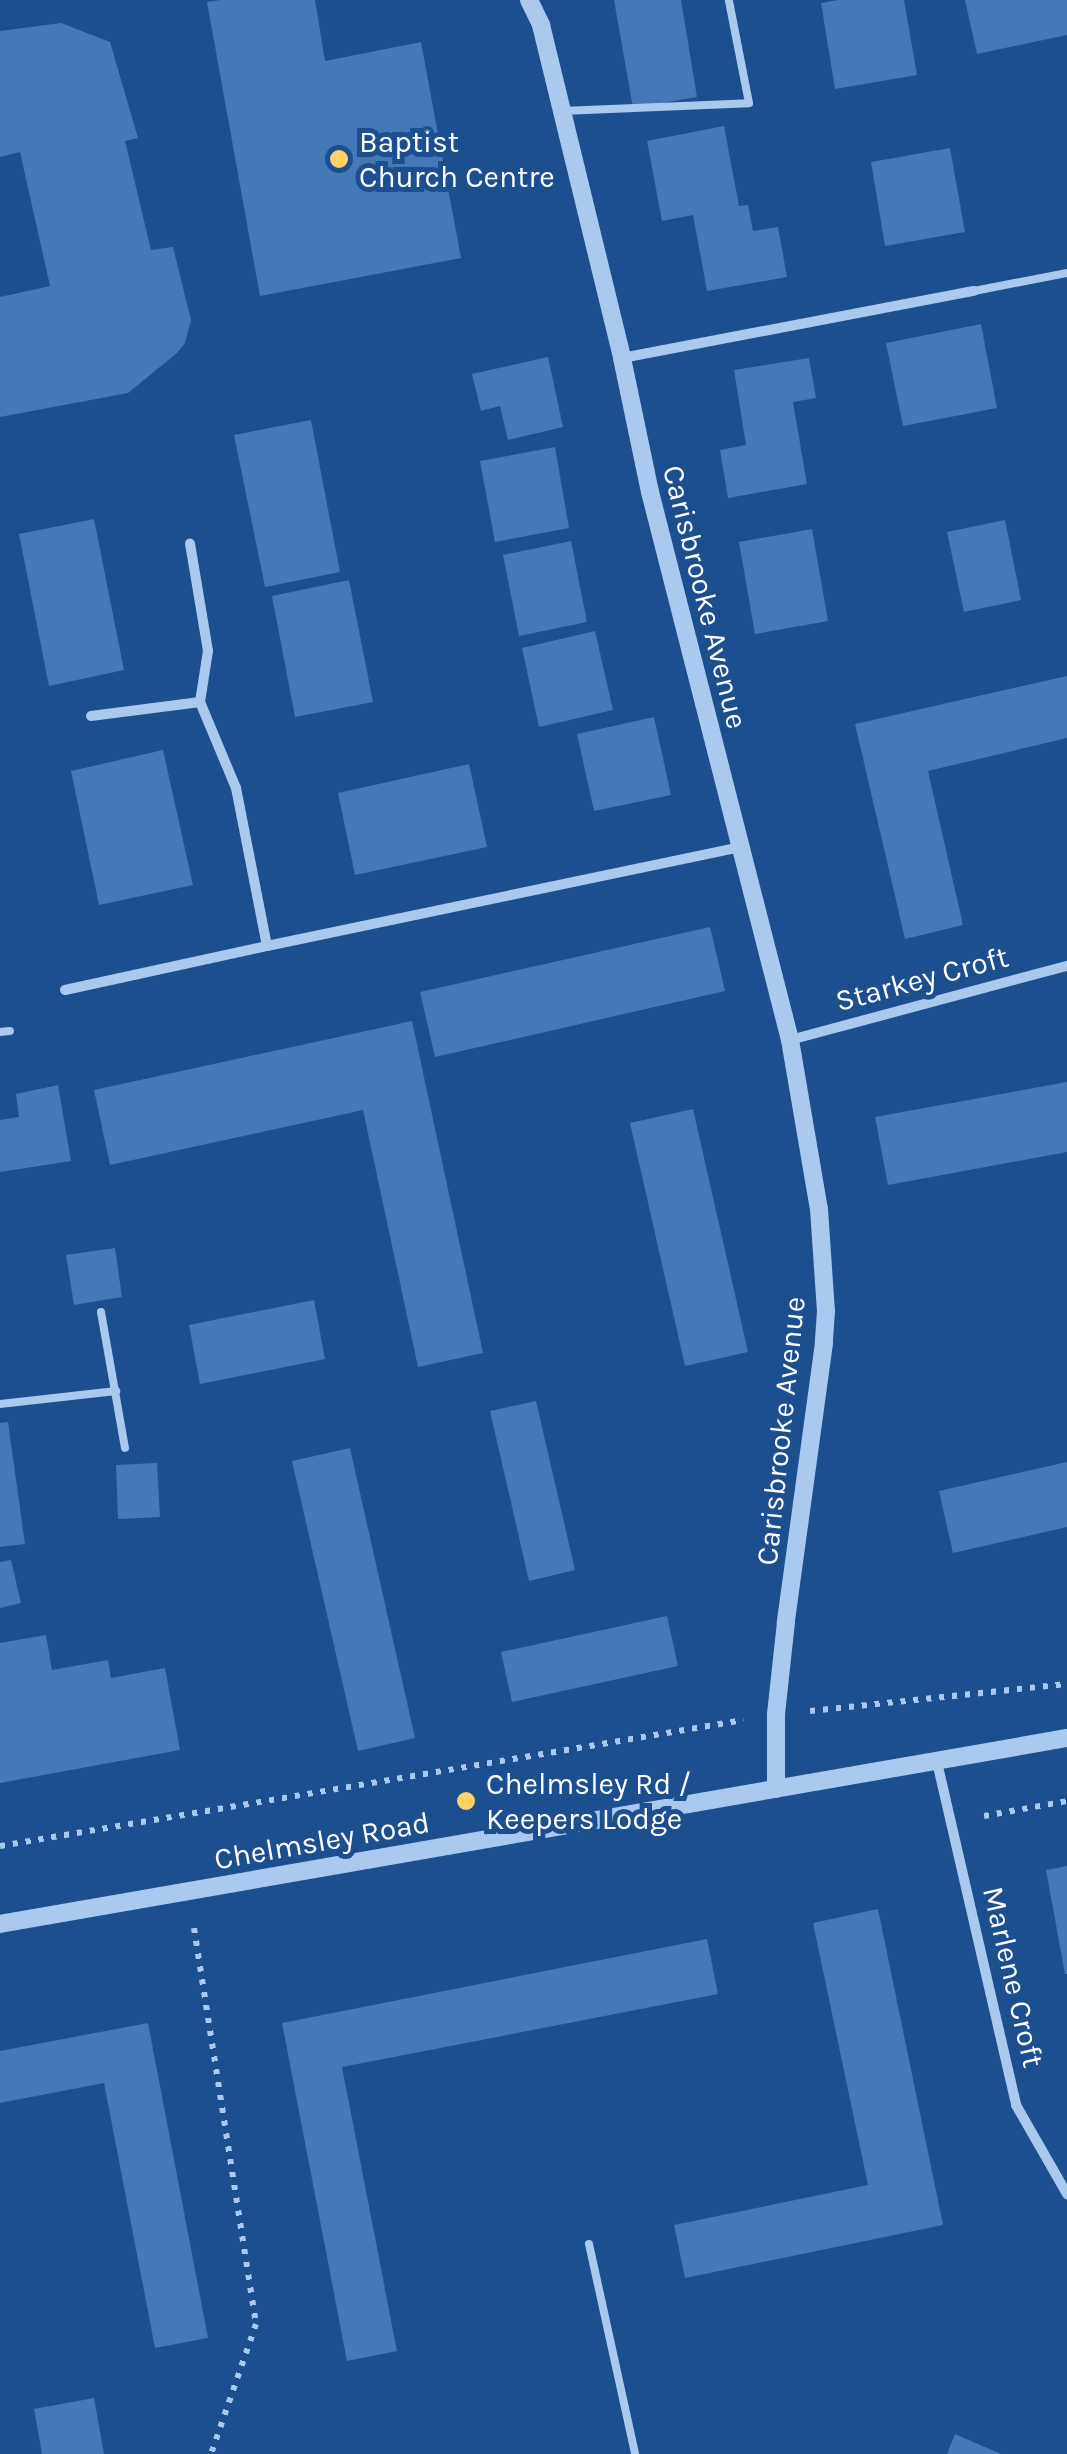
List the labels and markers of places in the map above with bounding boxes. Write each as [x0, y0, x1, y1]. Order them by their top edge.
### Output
place label: Baptist Church Centre [359, 124, 555, 194]
marker: Baptist Church Centre [328, 148, 350, 170]
place label: Chelmsley Rd / Keepers Lodge [486, 1766, 691, 1836]
marker: Chelmsley Rd / Keepers Lodge [455, 1790, 477, 1812]

